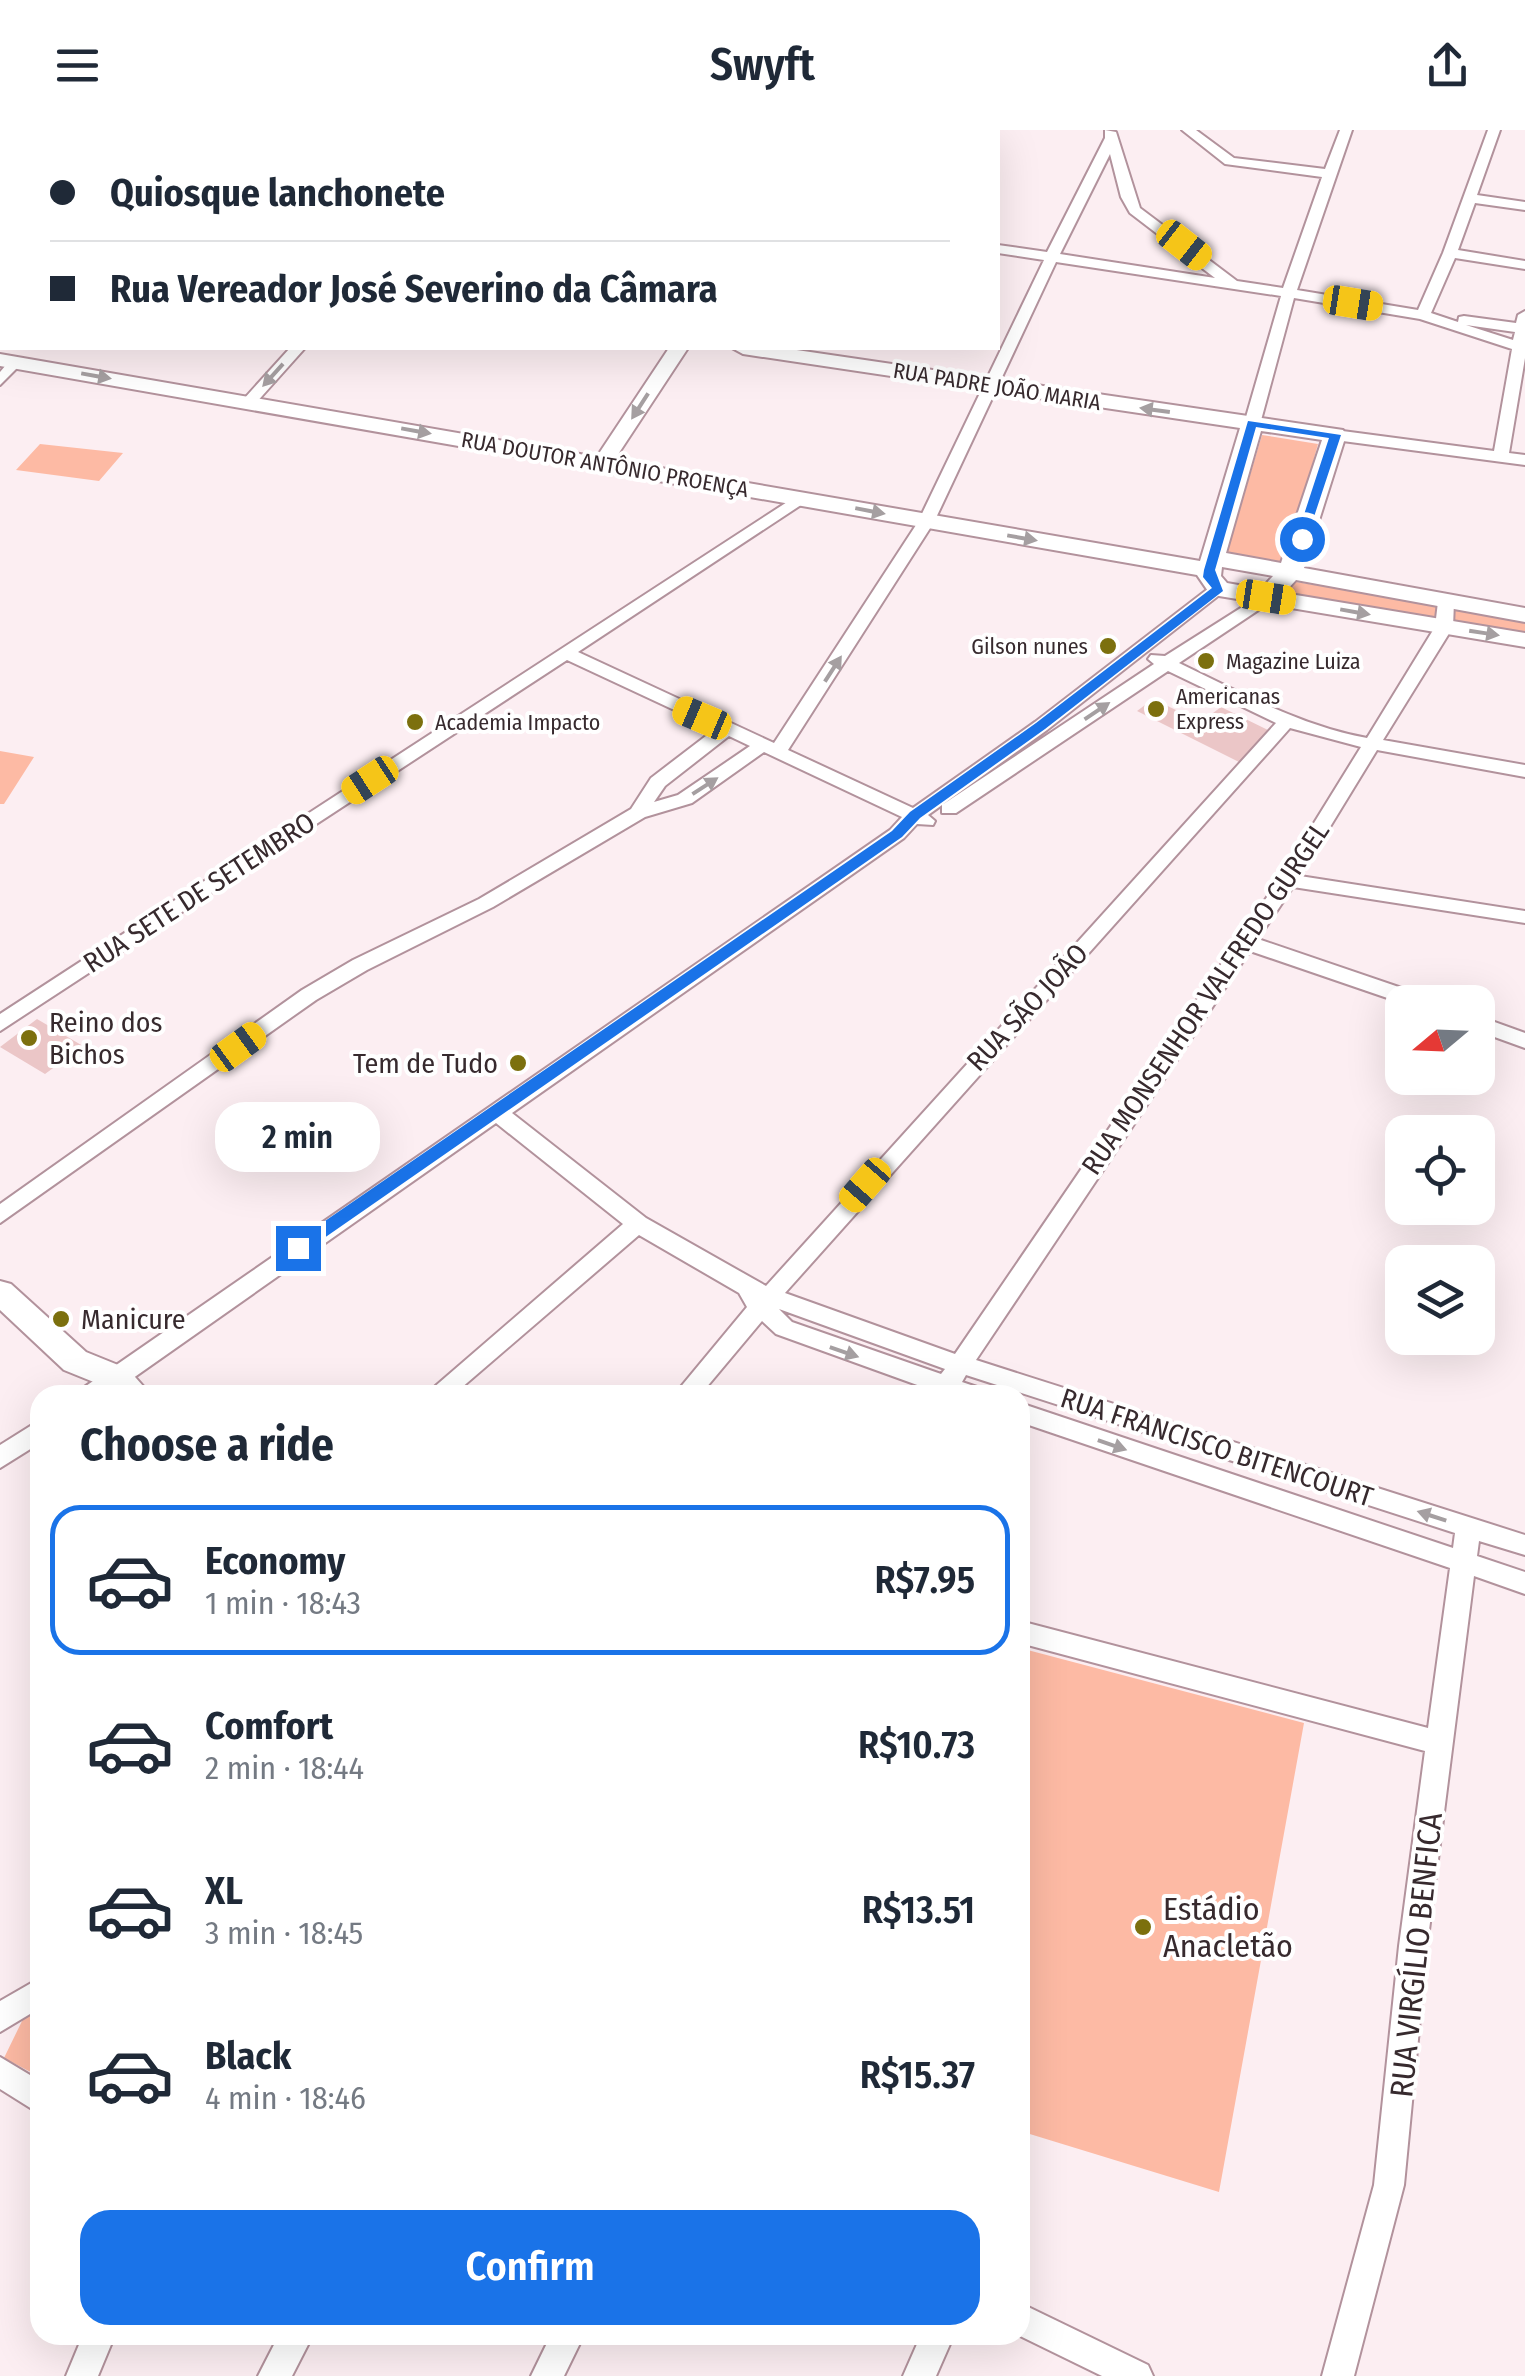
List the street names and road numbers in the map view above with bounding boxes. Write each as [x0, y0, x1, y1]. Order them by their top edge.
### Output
street label: RUA PADRE JOÃO MARIA [891, 357, 1103, 416]
street label: RUA DOUTOR ANTÔNIO PROENÇA [459, 426, 751, 504]
street label: RUA SETE DE SETEMBRO [77, 805, 321, 980]
street label: RUA MONSENHOR VALFREDO GURGEL [1075, 815, 1336, 1181]
street label: RUA SÃO JOÃO [960, 937, 1095, 1078]
street label: RUA FRANCISCO BITENCOURT [1057, 1381, 1377, 1514]
street label: RUA VIRGÍLIO BENFICA [1382, 1811, 1450, 2099]

